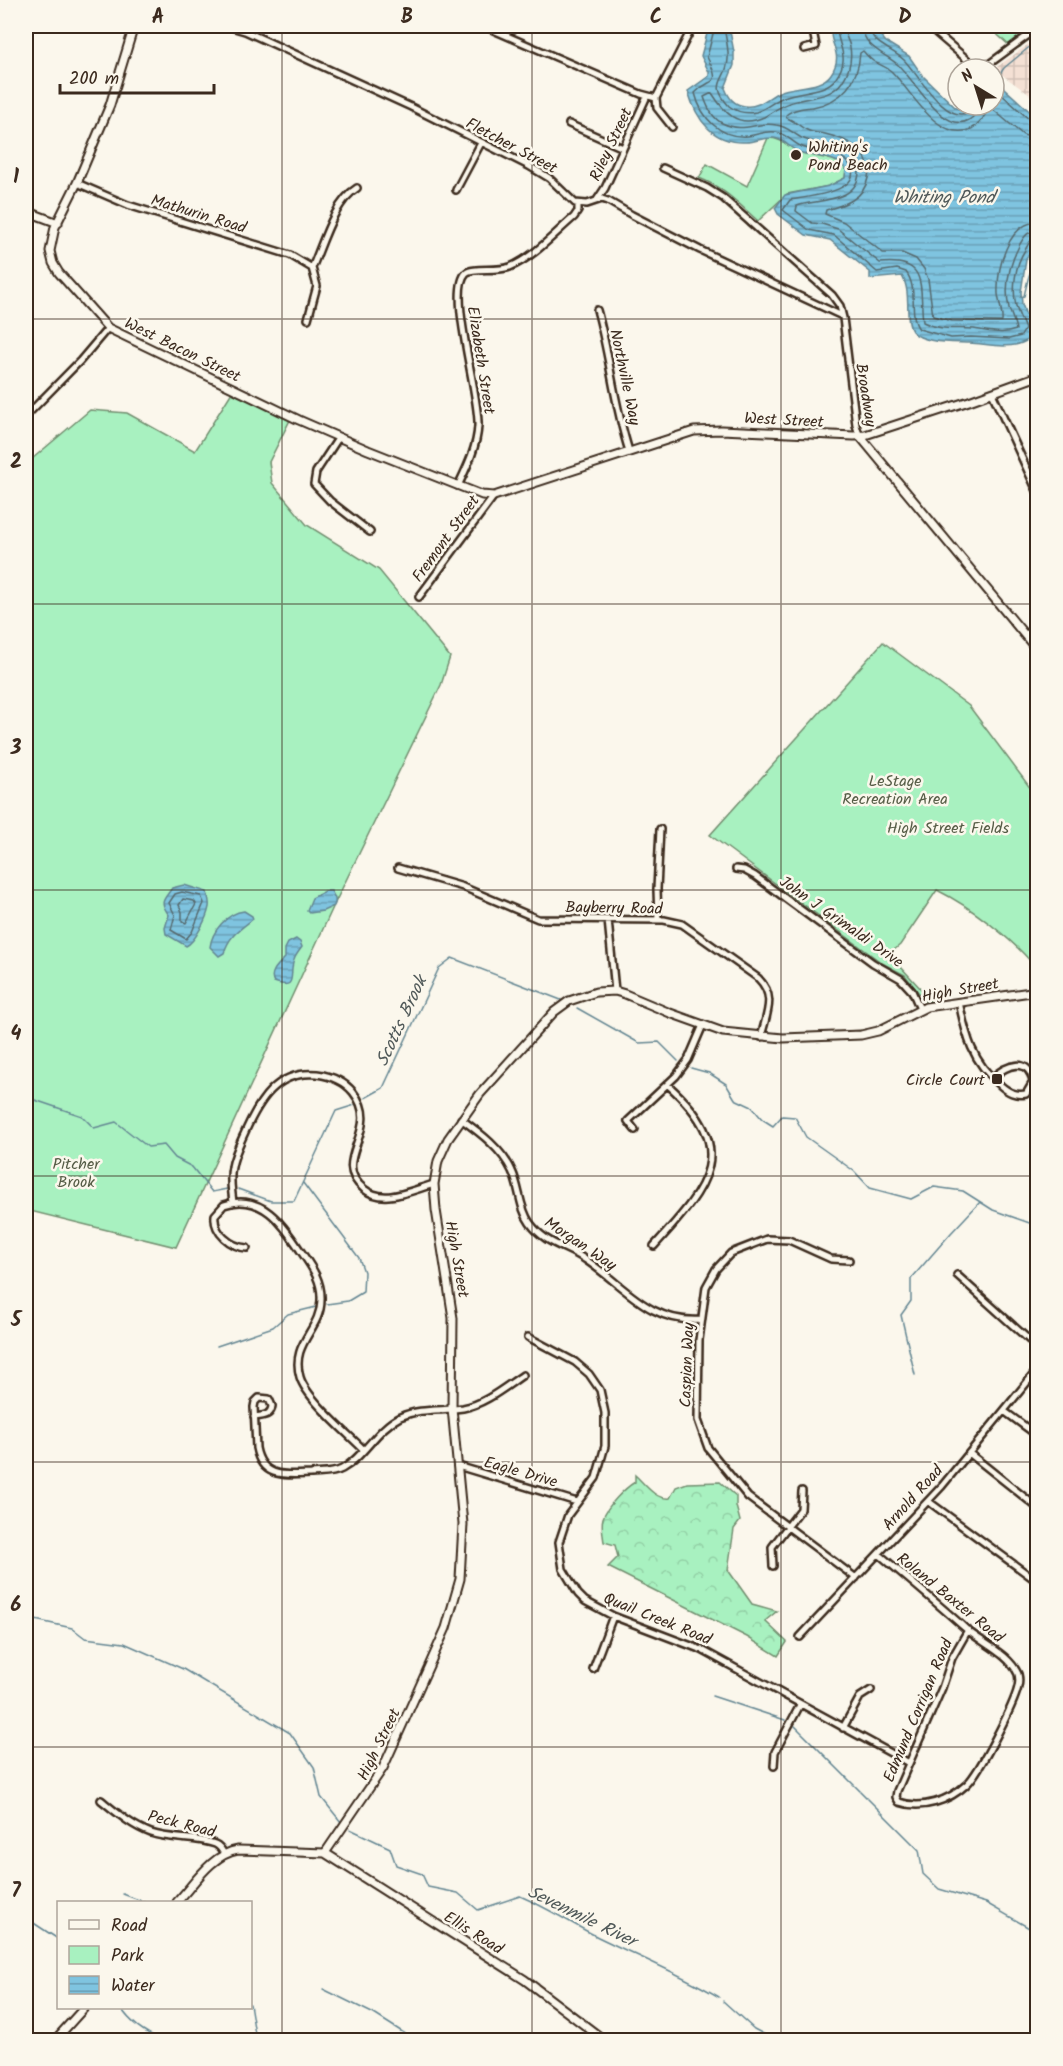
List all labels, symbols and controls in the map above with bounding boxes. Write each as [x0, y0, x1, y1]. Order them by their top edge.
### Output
text: A [152, 2, 164, 34]
text: B [401, 2, 413, 34]
text: C [650, 2, 662, 34]
text: D [898, 2, 912, 34]
scale bar [60, 57, 214, 95]
north arrow [946, 57, 1006, 117]
text: N [956, 63, 979, 89]
text: 200 m [69, 65, 119, 94]
street label: Riley Street [583, 103, 640, 186]
street label: Fletcher Street [461, 112, 562, 181]
place label: Whiting's Pond Beach [808, 135, 887, 178]
marker: Whiting's Pond Beach [789, 148, 803, 162]
text: 1 [13, 162, 19, 194]
water label: Whiting Pond [893, 184, 999, 213]
street label: Mathurin Road [148, 188, 250, 241]
street label: Elizabeth Street [460, 304, 502, 417]
street label: West Bacon Street [120, 311, 245, 390]
street label: Northville Way [602, 327, 647, 428]
street label: Broadway [848, 362, 883, 429]
street label: West Street [743, 406, 825, 435]
text: 2 [10, 447, 22, 479]
street label: Fremont Street [406, 489, 487, 588]
text: 3 [10, 733, 22, 765]
park label: LeStage Recreation Area [842, 769, 948, 812]
park label: High Street Fields [887, 816, 1009, 841]
street label: John J Grimaldi Drive [774, 870, 908, 975]
street label: Bayberry Road [565, 895, 664, 922]
water label: Scotts Brook [369, 969, 437, 1072]
street label: High Street [920, 971, 1001, 1010]
text: 4 [11, 1019, 22, 1051]
place label: Circle Court [906, 1068, 986, 1093]
marker: Circle Court [990, 1072, 1004, 1086]
park label: Pitcher Brook [53, 1152, 101, 1195]
street label: Morgan Way [539, 1211, 622, 1278]
street label: High Street [437, 1219, 476, 1300]
text: 5 [10, 1305, 23, 1337]
street label: Caspian Way [674, 1321, 701, 1408]
street label: Eagle Drive [481, 1450, 560, 1495]
street label: Arnold Road [877, 1459, 950, 1537]
street label: Roland Baxter Road [891, 1547, 1010, 1650]
street label: Quail Creek Road [599, 1586, 716, 1653]
text: 6 [11, 1590, 22, 1622]
street label: Edmund Corrigan Road [877, 1634, 960, 1786]
street label: High Street [351, 1704, 408, 1785]
street label: Peck Road [145, 1804, 219, 1845]
text: 7 [11, 1876, 21, 1908]
water label: Sevenmile River [522, 1879, 644, 1958]
legend [57, 1901, 252, 2009]
street label: Ellis Road [438, 1905, 509, 1962]
text: Road [111, 1912, 148, 1941]
text: Park [111, 1942, 144, 1971]
text: Water [111, 1972, 156, 2001]

